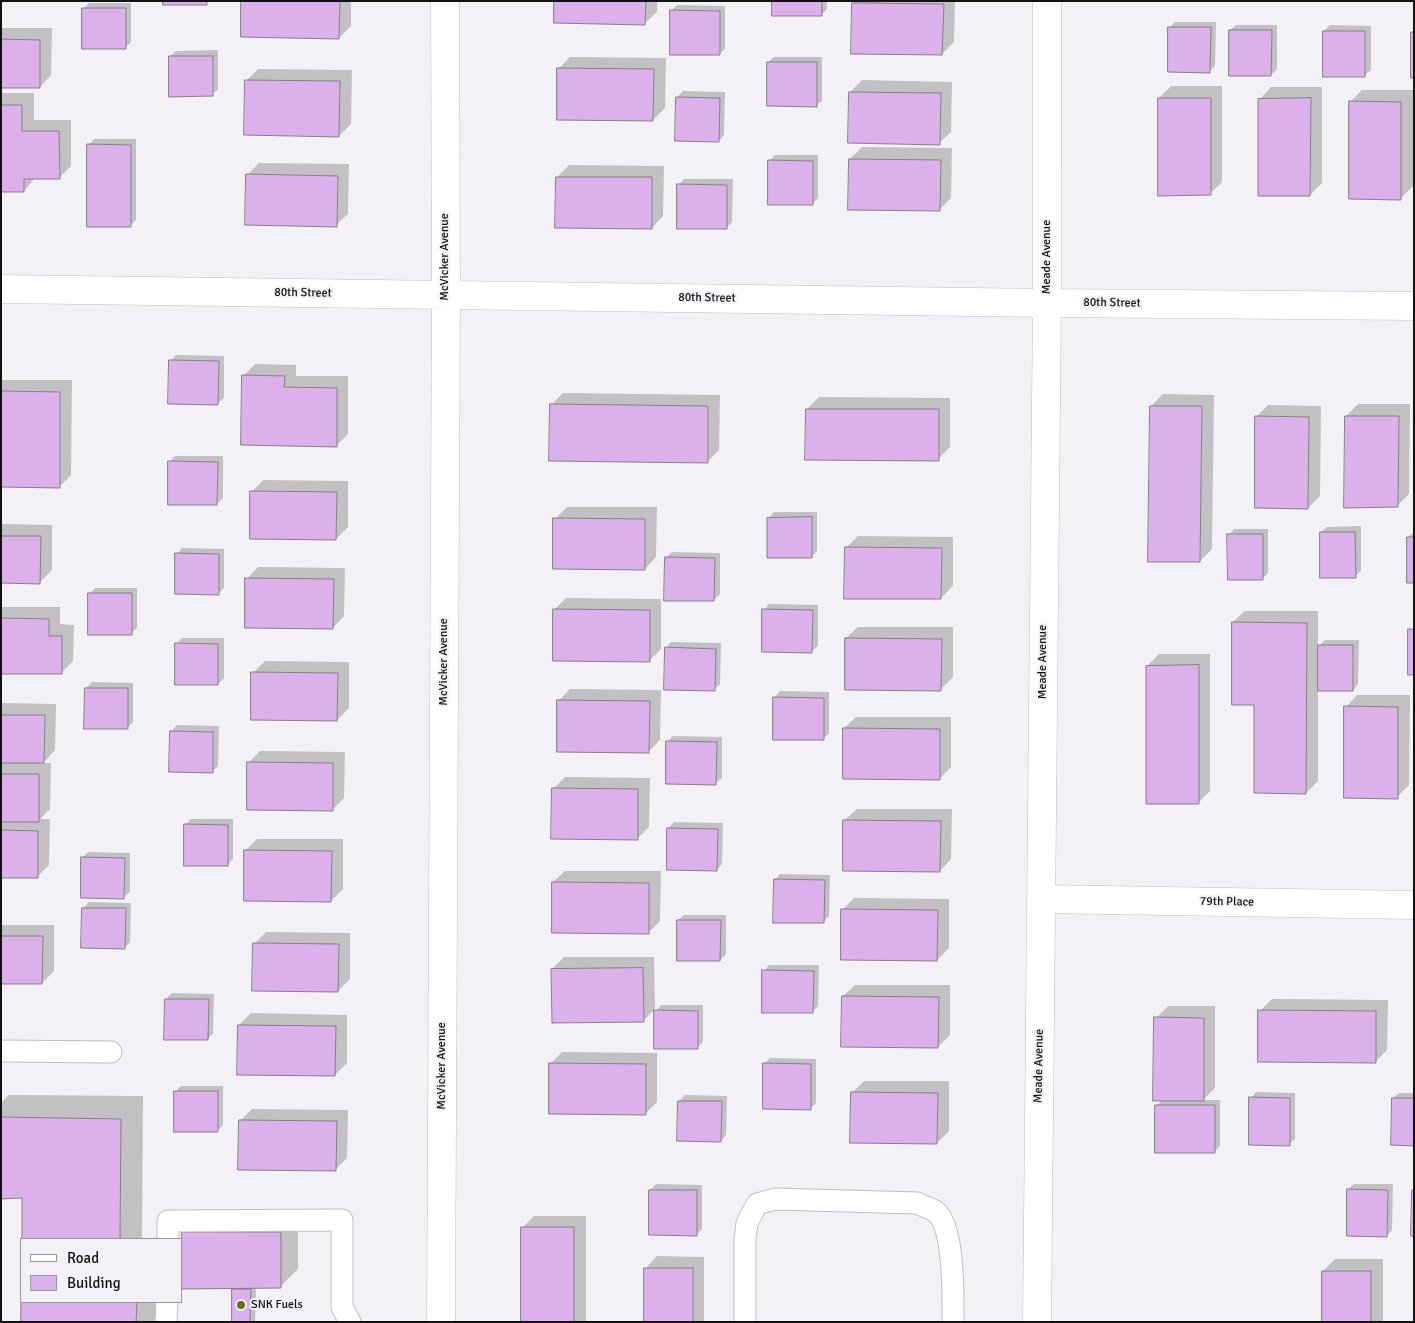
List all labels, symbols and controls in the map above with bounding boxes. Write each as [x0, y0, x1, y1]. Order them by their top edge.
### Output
street label: McVicker Avenue [438, 213, 452, 301]
street label: Meade Avenue [1040, 220, 1054, 294]
street label: 80th Street [274, 285, 332, 301]
street label: 80th Street [678, 290, 736, 306]
street label: 80th Street [1083, 295, 1141, 311]
street label: McVicker Avenue [437, 618, 451, 706]
street label: Meade Avenue [1036, 625, 1050, 699]
street label: 79th Place [1200, 894, 1254, 910]
street label: McVicker Avenue [435, 1022, 449, 1110]
street label: Meade Avenue [1031, 1029, 1047, 1103]
legend [20, 1238, 182, 1303]
text: Road [67, 1249, 99, 1267]
text: Building [67, 1274, 121, 1292]
place label: SNK Fuels [251, 1298, 303, 1312]
marker: SNK Fuels [235, 1299, 247, 1311]

